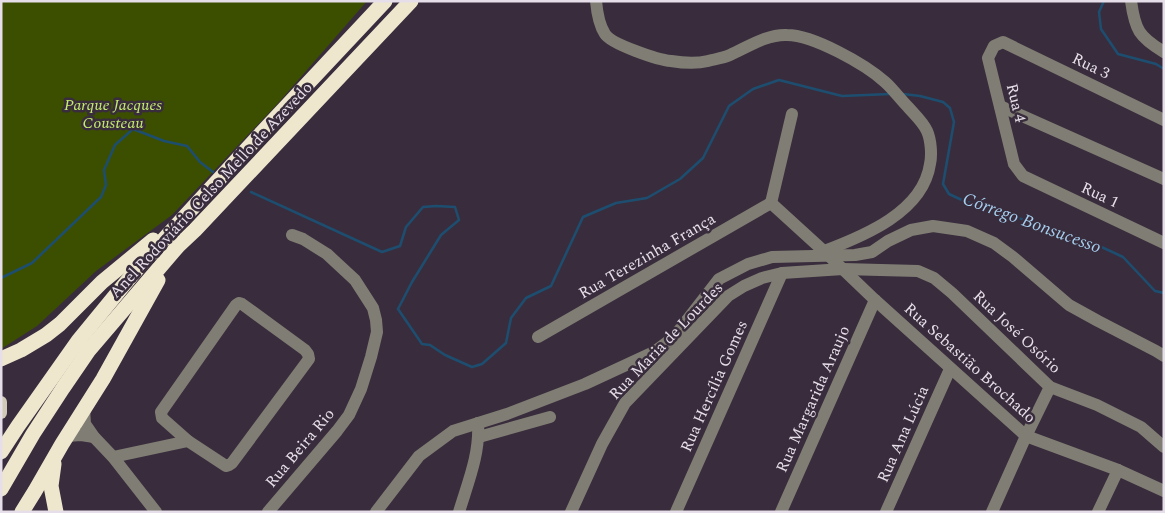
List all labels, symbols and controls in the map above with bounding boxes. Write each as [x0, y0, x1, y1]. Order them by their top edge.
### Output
street label: Rua 3 [1068, 47, 1114, 85]
street label: Anel Rodoviário Celso Mello de Azevedo [104, 76, 318, 304]
street label: Rua 4 [1000, 81, 1032, 125]
park label: Parque Jacques Cousteau [64, 93, 162, 135]
street label: Rua 1 [1077, 176, 1123, 214]
water label: Córrego Bonsucesso [959, 185, 1105, 261]
street label: Rua Terezinha França [574, 207, 720, 305]
street label: Rua Maria de Lourdes [603, 277, 729, 405]
street label: Rua José Osório [967, 285, 1067, 379]
street label: Rua Sebastião Brochado [899, 297, 1041, 429]
street label: Rua Hercília Gomes [674, 316, 754, 456]
street label: Rua Margarida Araujo [770, 322, 856, 476]
street label: Rua Ana Lúcia [871, 381, 935, 486]
street label: Rua Beira Rio [260, 403, 340, 493]

